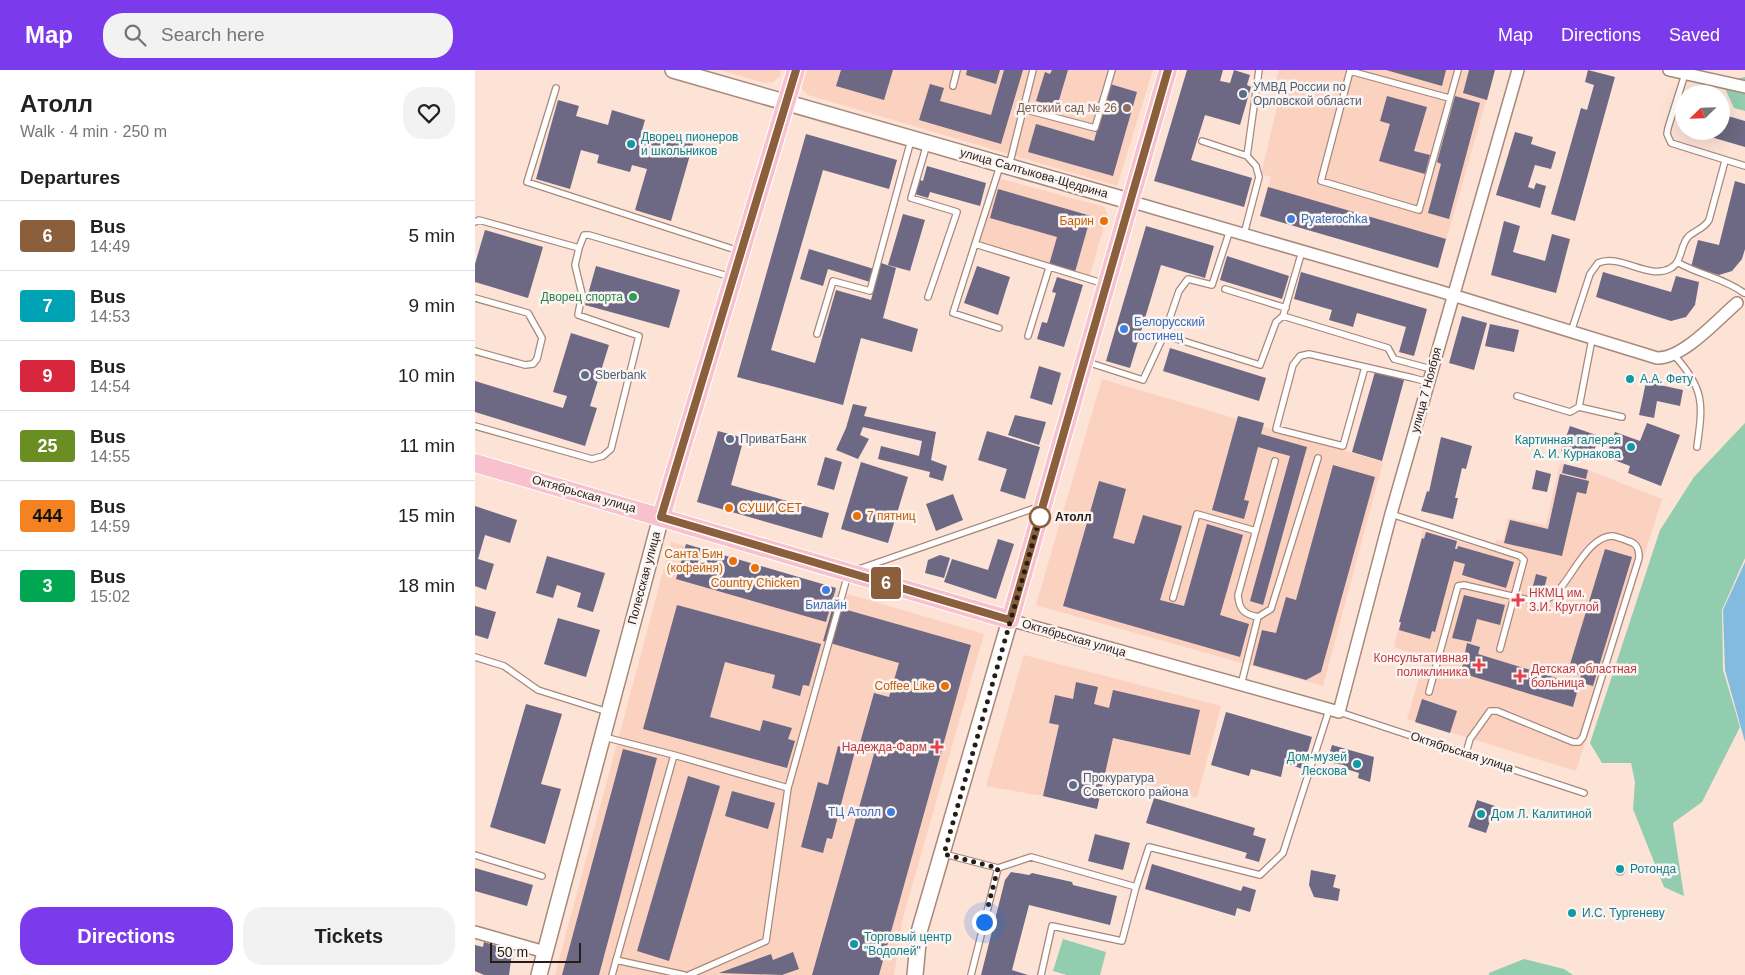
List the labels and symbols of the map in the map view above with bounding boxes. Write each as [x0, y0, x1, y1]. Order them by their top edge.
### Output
place label: УМВД России по Орловской области [1253, 80, 1362, 108]
north arrow [1675, 85, 1730, 140]
marker: УМВД России по Орловской области [1237, 88, 1249, 100]
place label: Детский сад № 26 [1017, 101, 1117, 115]
marker: Детский сад № 26 [1121, 102, 1133, 114]
place label: Дворец пионеров и школьников [641, 130, 739, 158]
marker: Дворец пионеров и школьников [625, 138, 637, 150]
street label: улица Салтыкова-Щедрина [958, 145, 1110, 201]
place label: Pyaterochka [1301, 212, 1368, 226]
marker: Pyaterochka [1285, 213, 1297, 225]
place label: Барин [1059, 214, 1094, 228]
marker: Барин [1098, 215, 1110, 227]
place label: Дворец спорта [541, 290, 623, 304]
marker: Дворец спорта [627, 291, 639, 303]
place label: Белорусский гостинец [1134, 315, 1205, 343]
marker: Белорусский гостинец [1118, 323, 1130, 335]
street label: улица 7 Ноября [1408, 346, 1444, 434]
place label: Sberbank [595, 368, 647, 382]
marker: Sberbank [579, 369, 591, 381]
place label: А.А. Фету [1640, 372, 1693, 386]
marker: А.А. Фету [1624, 373, 1636, 385]
place label: ПриватБанк [740, 432, 807, 446]
marker: ПриватБанк [724, 433, 736, 445]
place label: Картинная галерея А. И. Курнакова [1515, 433, 1621, 461]
marker: Картинная галерея А. И. Курнакова [1625, 441, 1637, 453]
street label: Октябрьская улица [530, 472, 638, 516]
place label: СУШИ СЕТ [739, 501, 803, 515]
marker: СУШИ СЕТ [723, 502, 735, 514]
marker: Атолл [1029, 506, 1051, 528]
place label: 7 пятниц [867, 509, 916, 523]
marker: 7 пятниц [851, 510, 863, 522]
place label: Атолл [1055, 510, 1092, 524]
street label: Полесская улица [625, 530, 663, 626]
place label: Санта Бин (кофейня) [664, 547, 723, 575]
marker: Санта Бин (кофейня) [727, 555, 739, 567]
marker: Country Chicken [749, 562, 761, 574]
line badge: 6 [870, 567, 902, 599]
place label: Country Chicken [711, 576, 799, 590]
marker: Билайн [820, 584, 832, 596]
place label: НКМЦ им. З.И. Круглой [1529, 586, 1599, 614]
marker: НКМЦ им. З.И. Круглой [1511, 593, 1525, 607]
place label: Билайн [805, 598, 847, 612]
street label: Октябрьская улица [1020, 616, 1128, 660]
place label: Консультативная поликлиника [1374, 651, 1468, 679]
marker: Консультативная поликлиника [1472, 658, 1486, 672]
place label: Детская областная больница [1531, 662, 1637, 690]
marker: Детская областная больница [1513, 669, 1527, 683]
place label: Coffee Like [875, 679, 935, 693]
marker: Coffee Like [939, 680, 951, 692]
street label: Октябрьская улица [1409, 729, 1516, 775]
place label: Надежда-Фарм [842, 740, 927, 754]
marker: Надежда-Фарм [931, 741, 943, 753]
place label: Дом-музей Лескова [1287, 750, 1347, 778]
marker: Дом-музей Лескова [1351, 758, 1363, 770]
place label: Прокуратура Советского района [1083, 771, 1189, 799]
marker: Прокуратура Советского района [1067, 779, 1079, 791]
place label: ТЦ Атолл [828, 805, 881, 819]
marker: ТЦ Атолл [885, 806, 897, 818]
place label: Дом Л. Калитиной [1491, 807, 1592, 821]
marker: Дом Л. Калитиной [1475, 808, 1487, 820]
place label: Ротонда [1630, 862, 1677, 876]
marker: Ротонда [1614, 863, 1626, 875]
place label: И.С. Тургеневу [1582, 906, 1665, 920]
marker: И.С. Тургеневу [1566, 907, 1578, 919]
your location [972, 910, 997, 935]
place label: Торговый центр "Водолей" [864, 930, 952, 958]
marker: Торговый центр "Водолей" [848, 938, 860, 950]
scale bar [490, 940, 581, 963]

